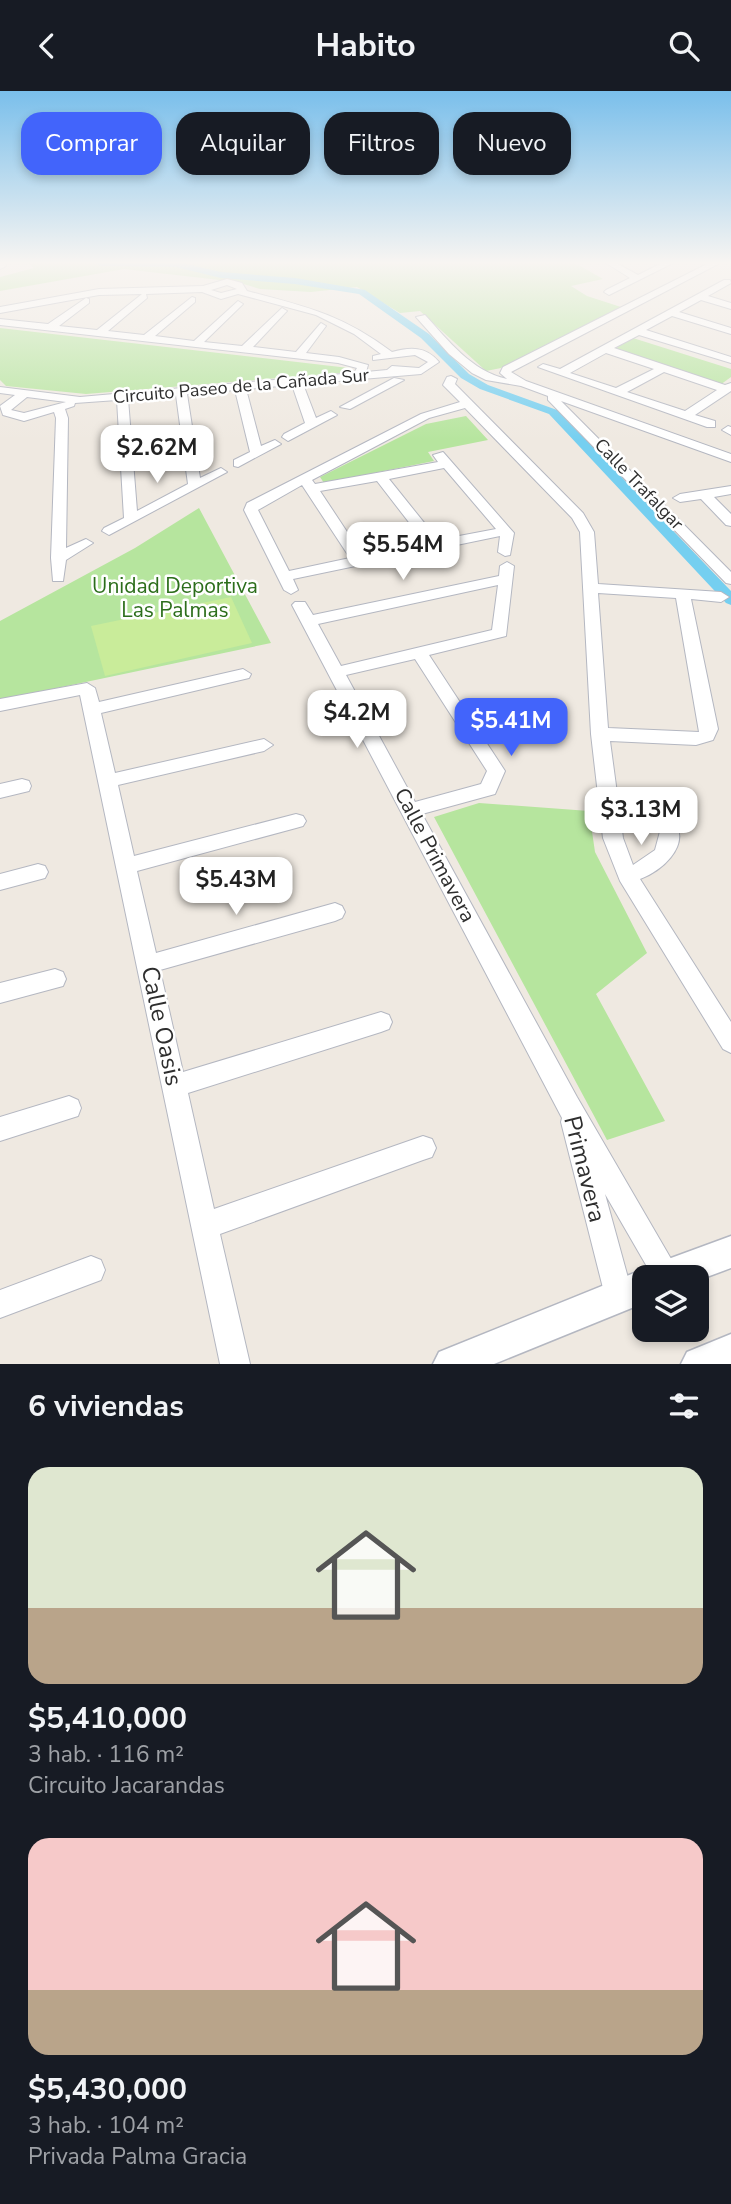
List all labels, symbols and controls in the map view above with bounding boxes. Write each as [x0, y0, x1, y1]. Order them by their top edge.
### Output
text: Habito [315, 24, 416, 67]
icon: back [28, 27, 66, 65]
icon: search [665, 27, 703, 65]
chip: Comprar [21, 112, 162, 175]
chip: Alquilar [176, 112, 310, 175]
chip: Filtros [324, 112, 439, 175]
chip: Nuevo [453, 112, 571, 175]
street label: Circuito Paseo de la Cañada Sur [112, 363, 371, 409]
pin: $2.62M [100, 425, 214, 485]
text: $2.62M [117, 432, 197, 463]
street label: Calle Trafalgar [589, 433, 689, 535]
pin: $5.54M [346, 523, 460, 582]
text: $5.54M [363, 529, 443, 560]
park label: Unidad Deportiva Las Palmas [92, 572, 258, 624]
pin: $4.2M [308, 691, 406, 750]
text: $4.2M [323, 697, 391, 728]
pin: $5.41M [454, 699, 568, 758]
text: $5.41M [471, 705, 551, 736]
street label: Calle Primavera [388, 783, 482, 927]
pin: $3.13M [584, 787, 698, 847]
text: $3.13M [601, 794, 681, 825]
pin: $5.43M [179, 857, 293, 917]
text: $5.43M [196, 864, 276, 895]
street label: Calle Oasis [134, 963, 190, 1089]
street label: Primavera [556, 1113, 614, 1225]
map controls [632, 1265, 709, 1342]
button: layers [632, 1265, 709, 1342]
text: 6 viviendas [28, 1386, 184, 1427]
icon: filters [665, 1387, 703, 1425]
icon: home [303, 1512, 429, 1638]
text: $5,410,000 [28, 1698, 187, 1739]
text: 3 hab. · 116 m² [28, 1739, 184, 1770]
text: Circuito Jacarandas [28, 1770, 225, 1801]
icon: home [303, 1883, 429, 2009]
text: $5,430,000 [28, 2069, 187, 2110]
text: 3 hab. · 104 m² [28, 2110, 184, 2141]
text: Privada Palma Gracia [28, 2141, 247, 2172]

